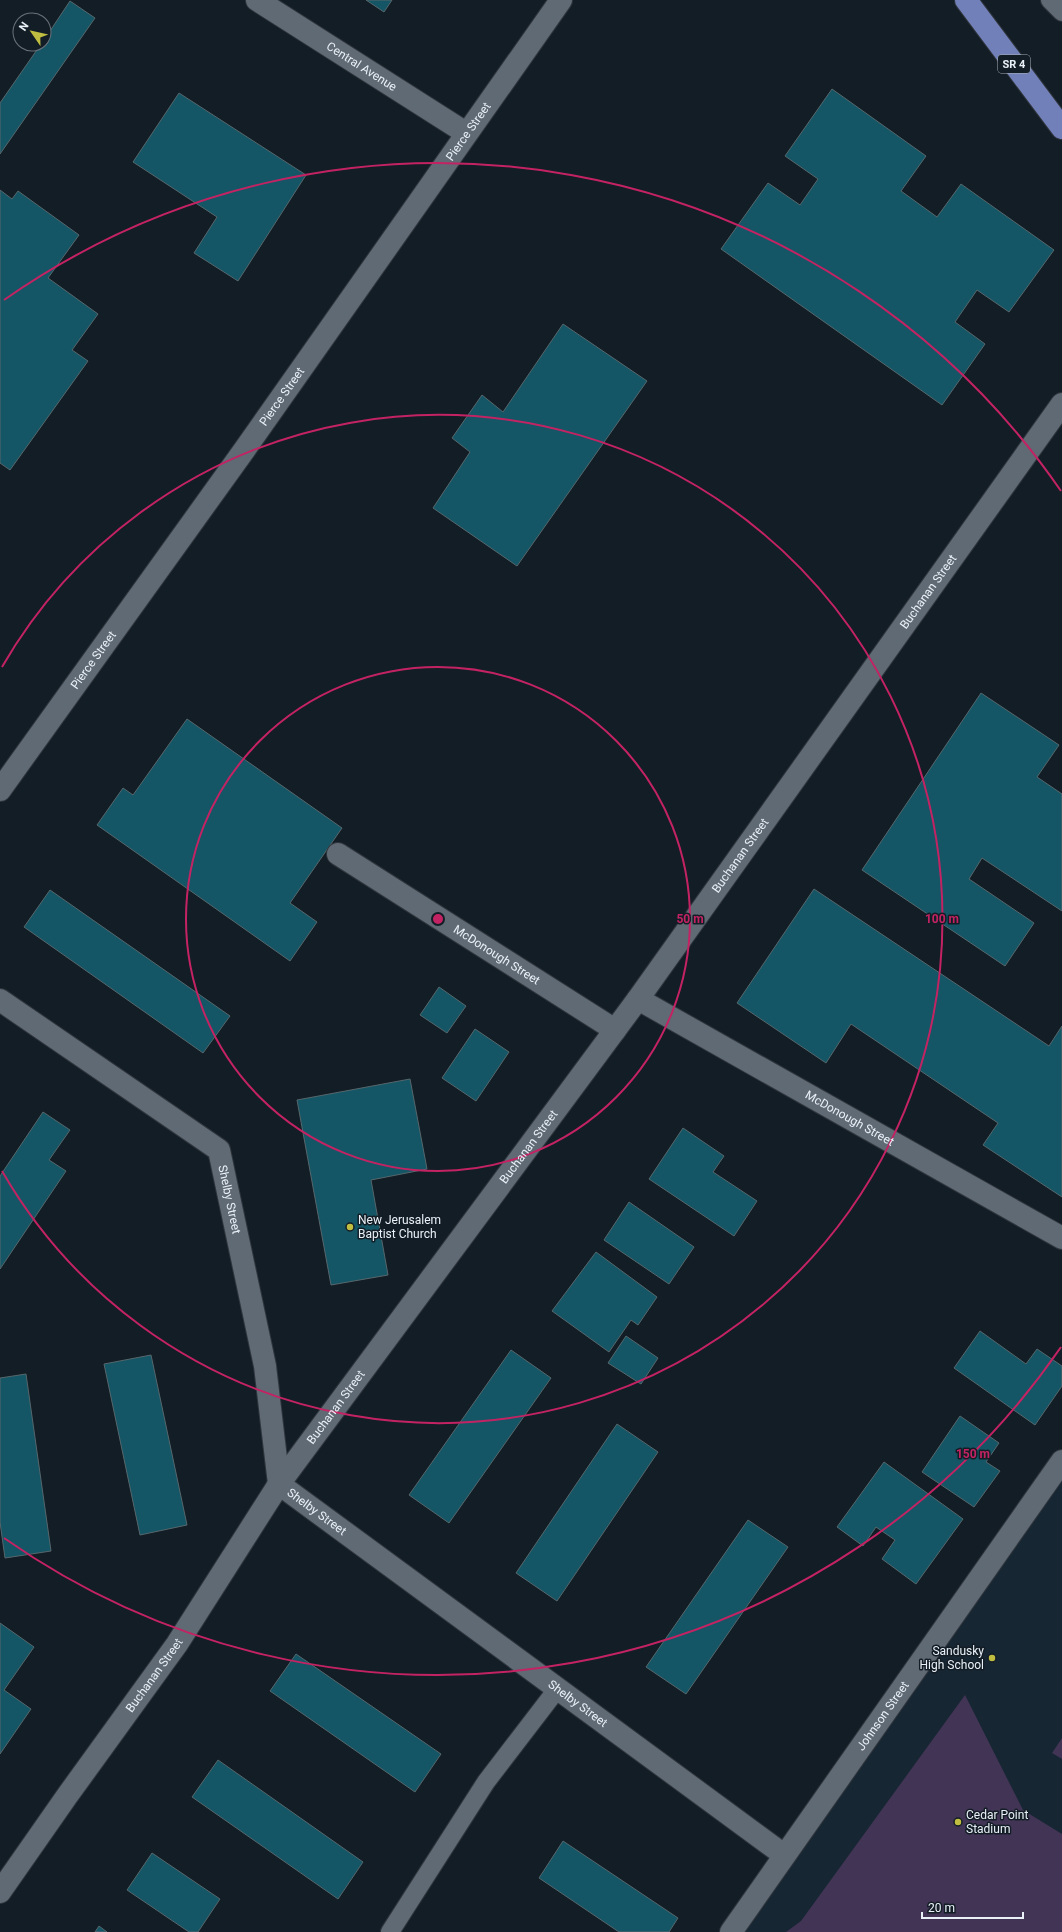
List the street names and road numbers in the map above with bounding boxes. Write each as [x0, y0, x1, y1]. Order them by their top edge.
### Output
street label: Central Avenue [324, 39, 399, 94]
road number: SR 4 [998, 55, 1030, 73]
street label: Pierce Street [443, 100, 494, 164]
street label: Pierce Street [257, 365, 307, 428]
street label: Buchanan Street [897, 552, 960, 632]
street label: Pierce Street [68, 628, 119, 692]
street label: Buchanan Street [709, 816, 772, 895]
street label: McDonough Street [451, 922, 543, 987]
street label: McDonough Street [803, 1088, 897, 1149]
street label: Buchanan Street [497, 1107, 560, 1186]
street label: Shelby Street [215, 1164, 244, 1235]
street label: Buchanan Street [304, 1368, 368, 1447]
street label: Shelby Street [284, 1485, 349, 1538]
street label: Buchanan Street [123, 1636, 186, 1715]
street label: Shelby Street [545, 1677, 610, 1730]
street label: Johnson Street [854, 1679, 912, 1753]

